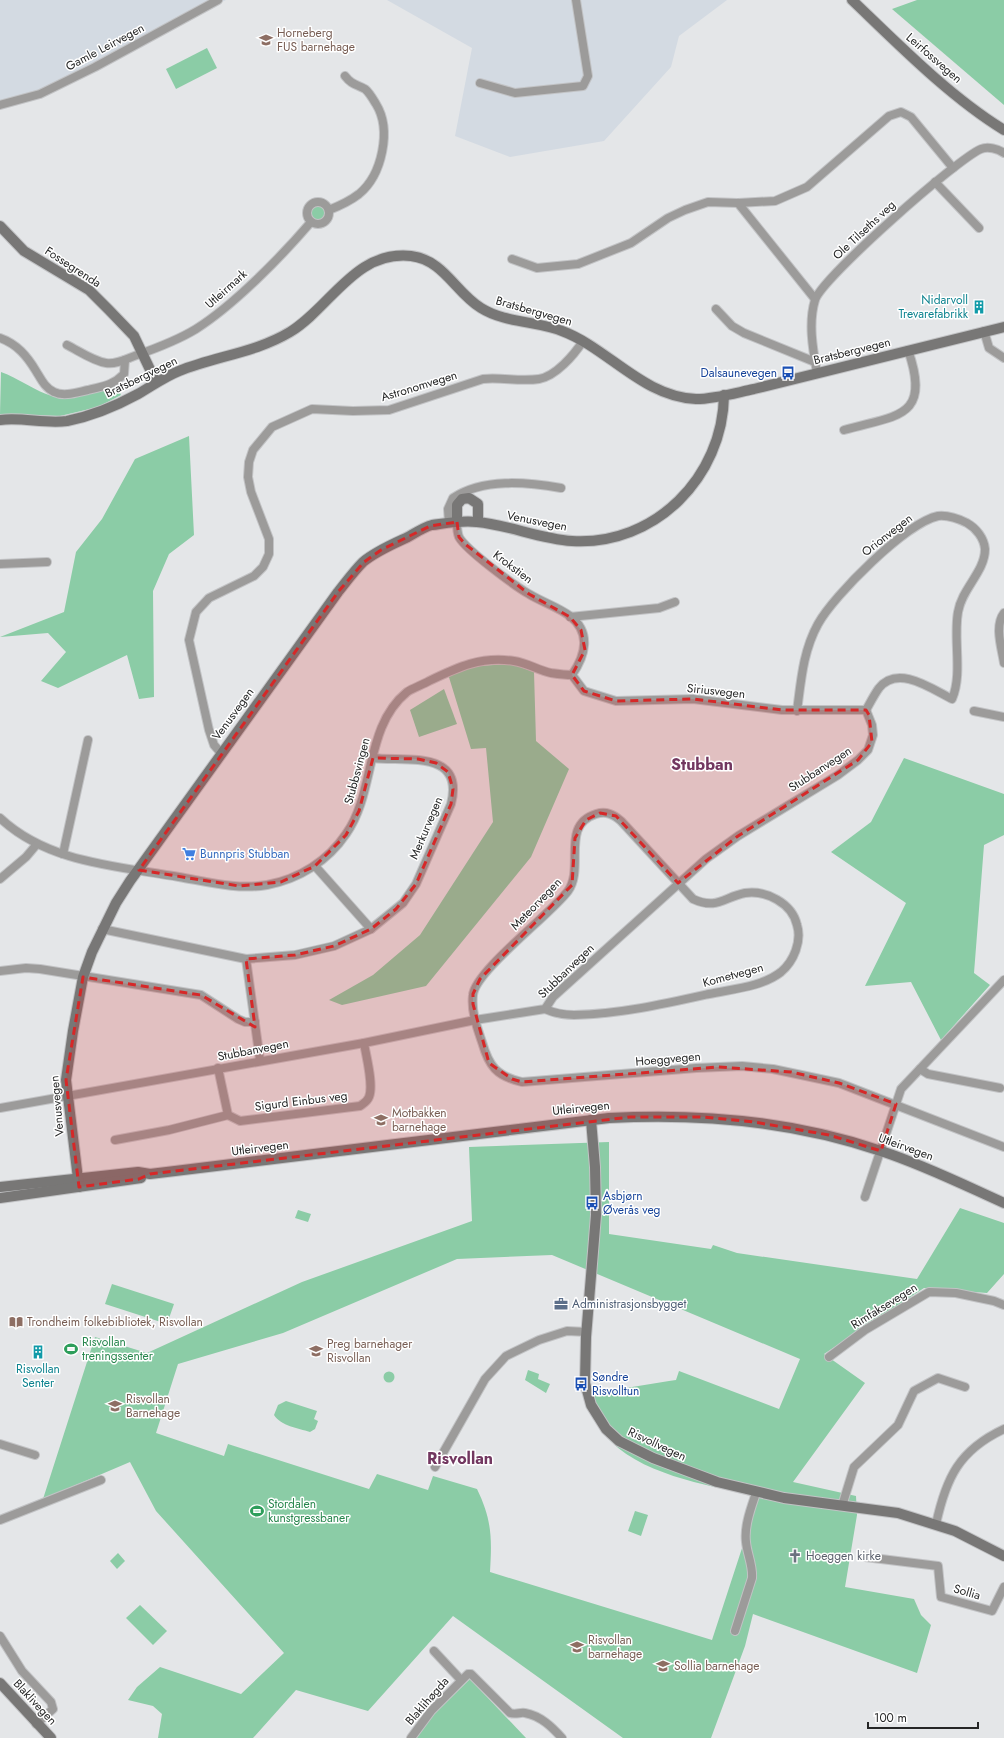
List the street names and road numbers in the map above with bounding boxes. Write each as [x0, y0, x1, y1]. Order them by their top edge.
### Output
street label: Gamle Leirvegen [62, 19, 148, 75]
street label: Leirfossvegen [902, 29, 966, 87]
street label: Ole Tilseths veg [829, 196, 899, 264]
street label: Fossegrenda [41, 242, 105, 292]
street label: Utleirmark [201, 265, 252, 313]
street label: Bratsbergvegen [494, 292, 574, 330]
street label: Bratsbergvegen [812, 333, 892, 369]
street label: Bratsbergvegen [102, 352, 180, 402]
street label: Astronomvegen [379, 366, 459, 406]
street label: Venusvegen [505, 506, 569, 536]
street label: Orionvegen [858, 509, 916, 561]
street label: Krokstien [489, 546, 537, 588]
street label: Siriusvegen [686, 679, 746, 703]
street label: Venusvegen [208, 684, 258, 744]
street label: Stubbsvingen [339, 736, 375, 806]
street label: Stubbanvegen [785, 742, 855, 796]
street label: Merkurvegen [405, 794, 447, 862]
street label: Meteorvegen [506, 874, 566, 934]
street label: Stubbanvegen [534, 939, 598, 1003]
street label: Kometvegen [701, 958, 765, 992]
street label: Stubbanvegen [216, 1034, 290, 1066]
street label: Hoeggvegen [635, 1047, 701, 1071]
street label: Venusvegen [45, 1075, 69, 1137]
street label: Sigurd Einbus veg [254, 1086, 348, 1116]
street label: Utleirvegen [551, 1096, 611, 1120]
street label: Utleirvegen [876, 1129, 936, 1165]
street label: Utleirvegen [230, 1136, 290, 1160]
street label: Rimfaksevegen [847, 1278, 921, 1334]
street label: Risvollvegen [625, 1423, 689, 1465]
street label: Sollia [951, 1580, 983, 1605]
street label: Blaklihøgda [401, 1673, 453, 1729]
street label: Blaklivegen [9, 1675, 61, 1729]

